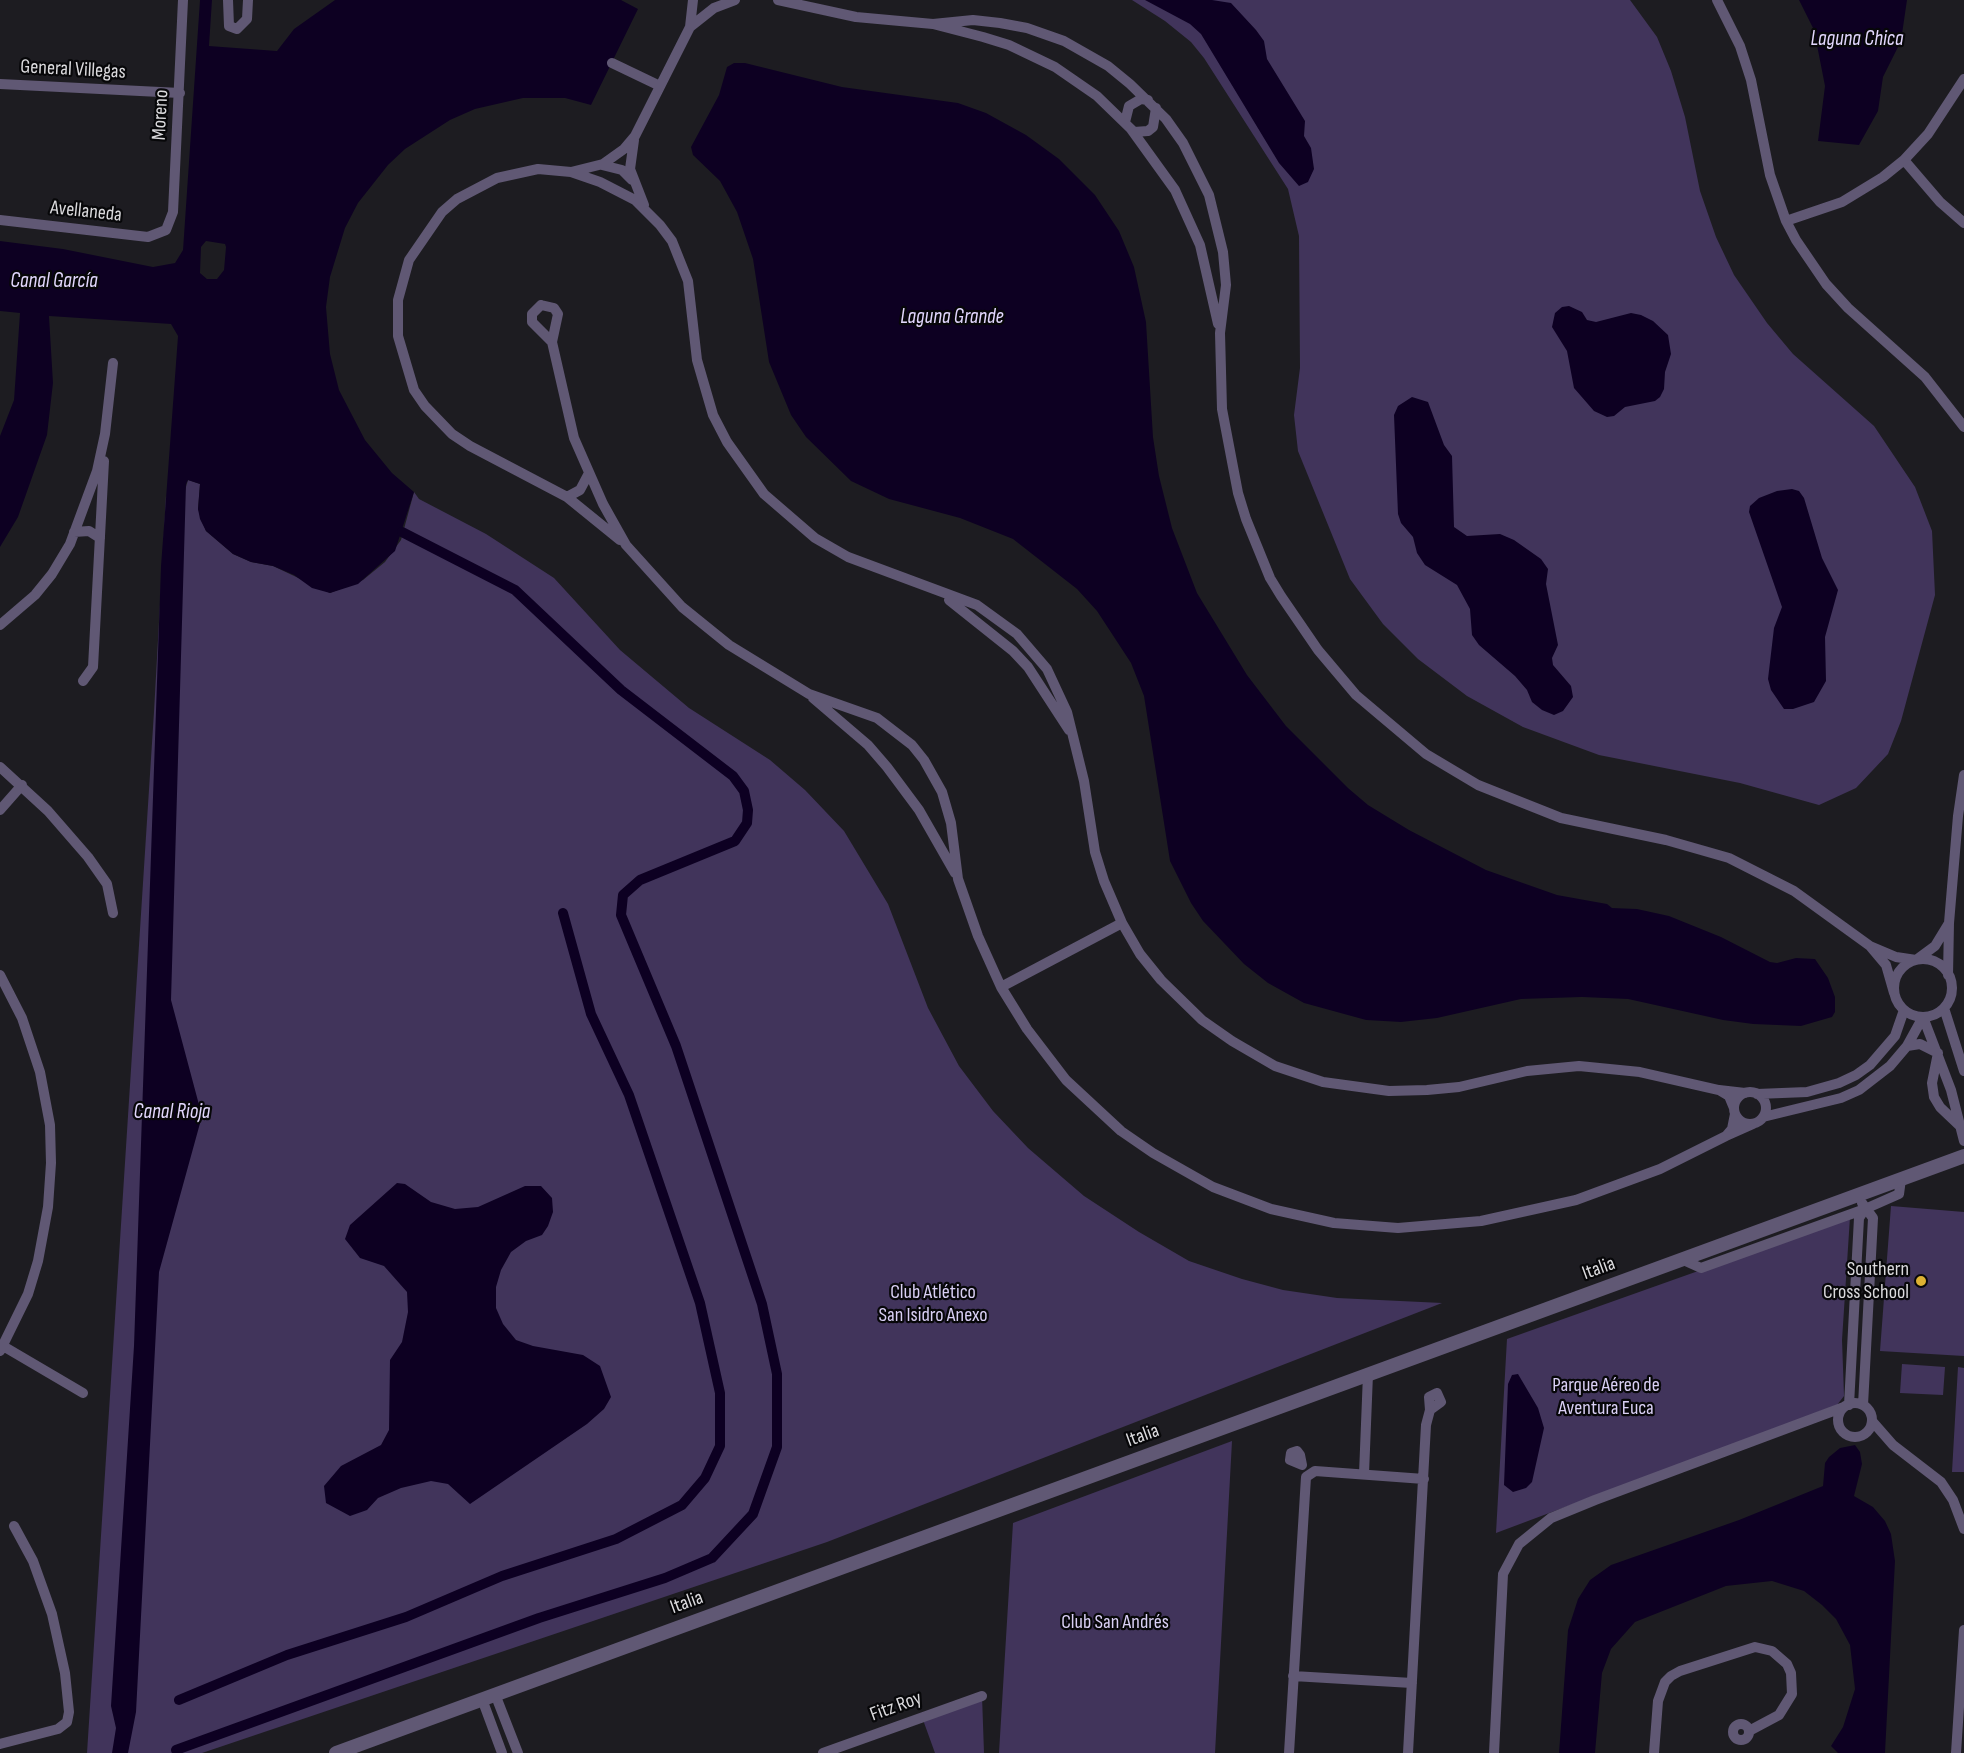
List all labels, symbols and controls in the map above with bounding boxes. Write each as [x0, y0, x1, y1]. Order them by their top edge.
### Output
water label: Laguna Chica [1811, 27, 1903, 53]
street label: General Villegas [20, 55, 126, 85]
street label: Moreno [148, 89, 174, 141]
street label: Avellaneda [49, 196, 123, 228]
water label: Canal García [10, 269, 98, 295]
water label: Laguna Grande [900, 305, 1004, 331]
water label: Canal Rioja [134, 1100, 210, 1126]
street label: Italia [1579, 1252, 1619, 1286]
place label: Southern Cross School [1823, 1258, 1909, 1305]
marker: Southern Cross School [1914, 1274, 1928, 1288]
park label: Club Atlético San Isidro Anexo [878, 1281, 988, 1328]
park label: Parque Aéreo de Aventura Euca [1552, 1374, 1660, 1421]
street label: Italia [1123, 1419, 1163, 1453]
street label: Italia [667, 1586, 707, 1620]
park label: Club San Andrés [1061, 1611, 1169, 1635]
street label: Fitz Roy [867, 1687, 925, 1727]

